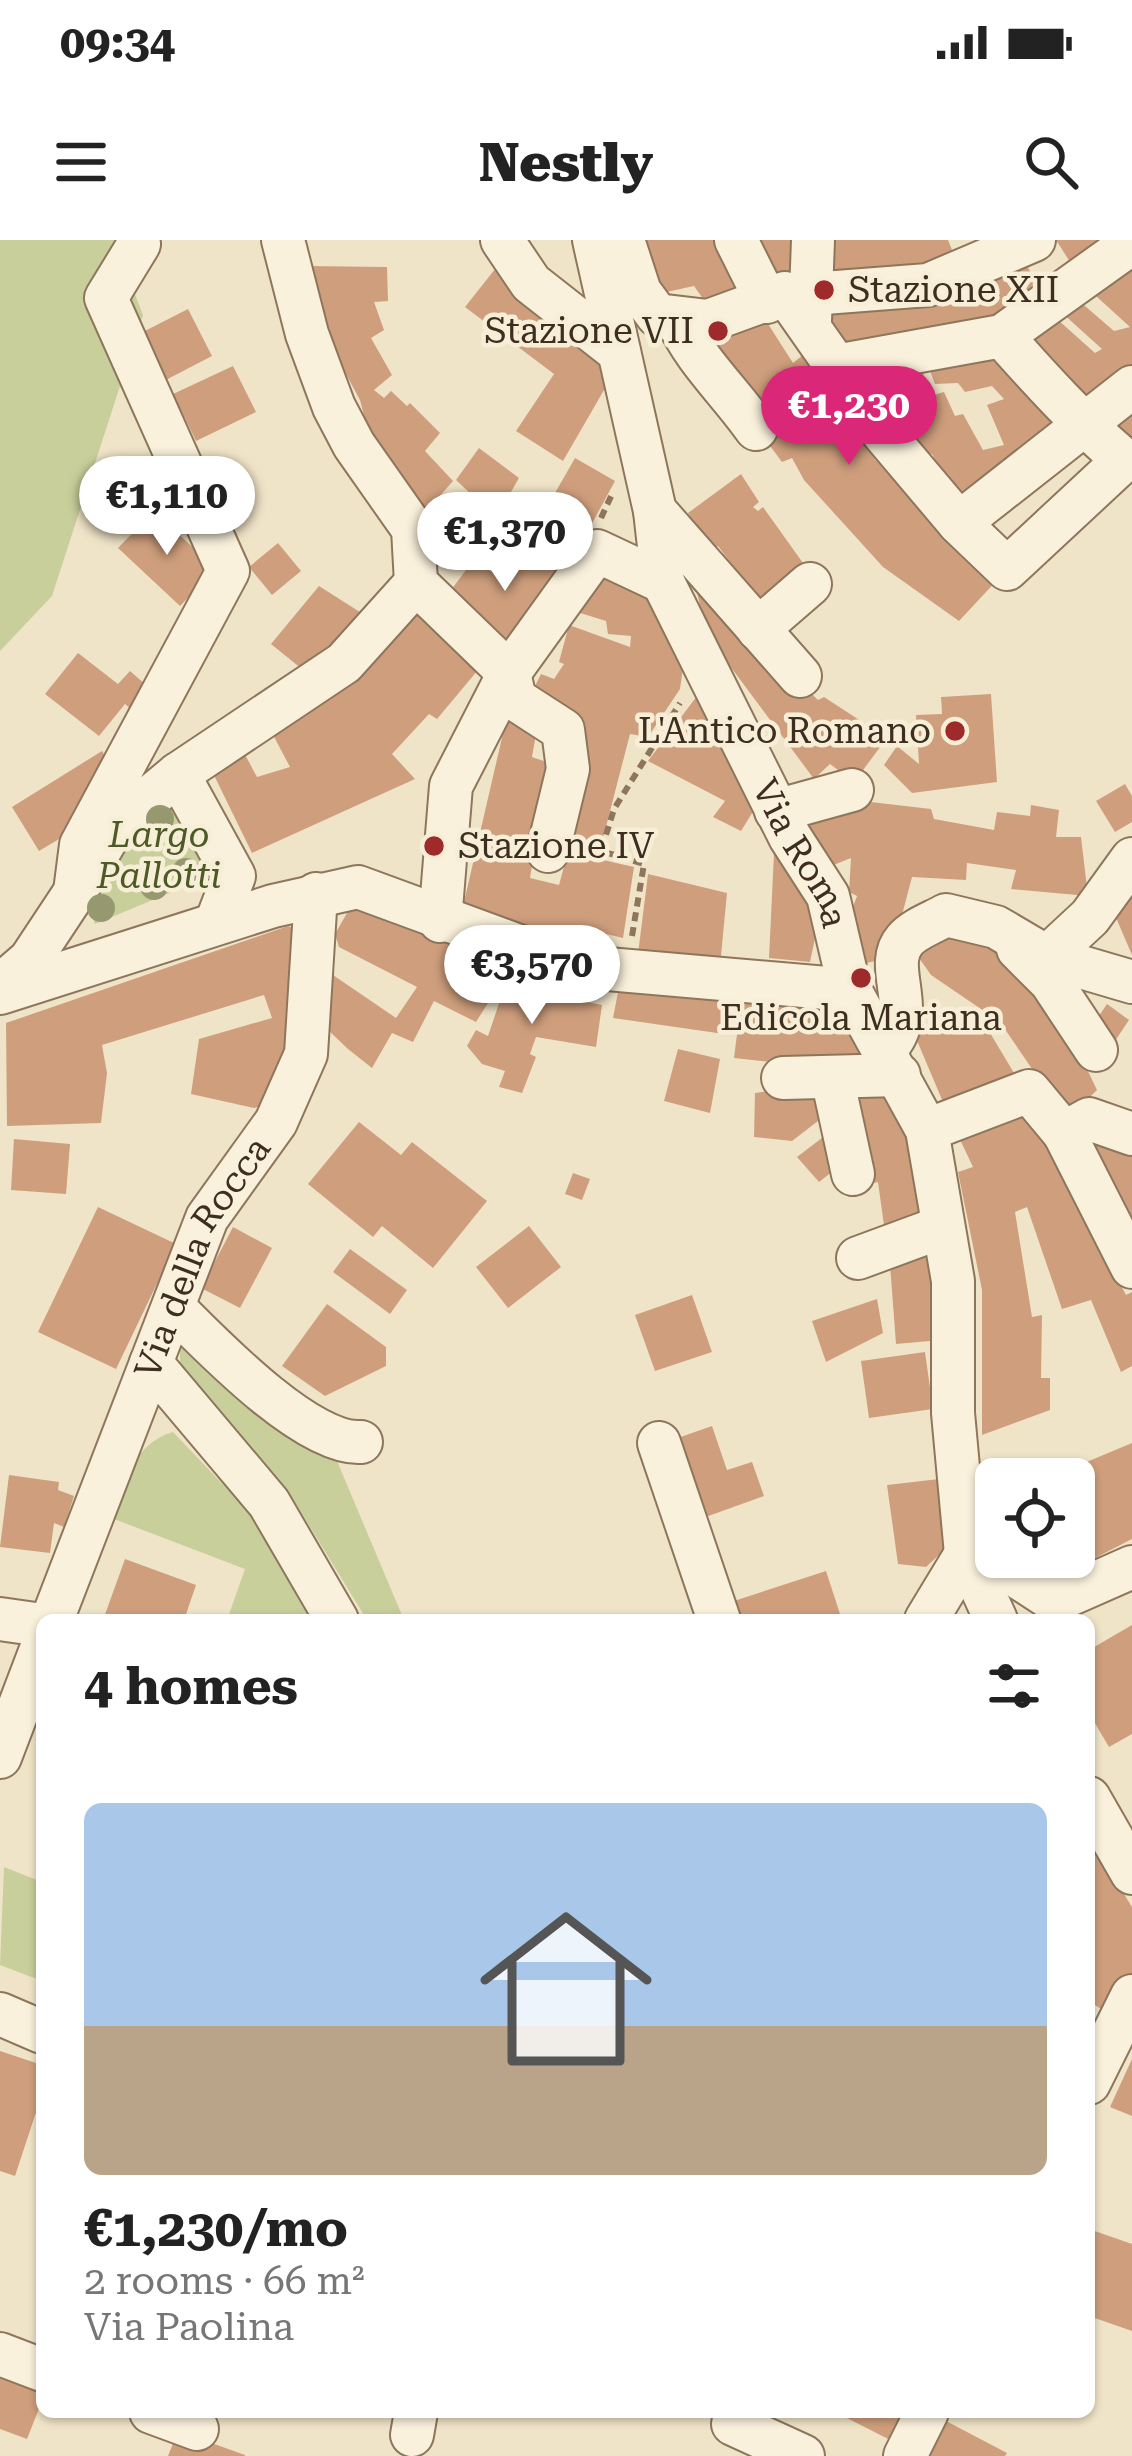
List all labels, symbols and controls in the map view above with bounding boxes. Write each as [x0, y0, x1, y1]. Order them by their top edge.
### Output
text: 09:34 [60, 16, 175, 69]
icon: menu [48, 129, 114, 195]
icon: search [1018, 129, 1084, 195]
text: Nestly [479, 131, 653, 194]
place label: Stazione XII [848, 269, 1059, 311]
marker: Stazione XII [811, 277, 837, 303]
place label: Stazione VII [484, 310, 694, 352]
marker: Stazione VII [705, 318, 731, 344]
pin: €1,230 [751, 366, 947, 468]
text: €1,230 [788, 382, 910, 428]
pin: €1,110 [69, 456, 265, 558]
text: €1,110 [106, 472, 228, 518]
pin: €1,370 [407, 492, 603, 594]
text: €1,370 [444, 508, 566, 554]
place label: L'Antico Romano [638, 710, 931, 752]
marker: L'Antico Romano [942, 718, 968, 744]
street label: Via Roma [743, 772, 856, 932]
park label: Largo Pallotti [96, 814, 221, 897]
place label: Stazione IV [458, 825, 654, 867]
marker: Stazione IV [421, 833, 447, 859]
pin: €3,570 [434, 925, 630, 1027]
text: €3,570 [471, 941, 593, 987]
marker: Edicola Mariana [848, 965, 874, 991]
place label: Edicola Mariana [720, 997, 1002, 1039]
street label: Via della Rocca [126, 1128, 280, 1384]
map controls [975, 1458, 1095, 1578]
button: locate [975, 1458, 1095, 1578]
icon: filters [981, 1653, 1047, 1719]
text: 4 homes [84, 1657, 298, 1716]
icon: home [458, 1881, 674, 2097]
text: €1,230/mo [84, 2199, 348, 2258]
text: 2 rooms · 66 m² [84, 2258, 365, 2304]
text: Via Paolina [84, 2304, 294, 2350]

